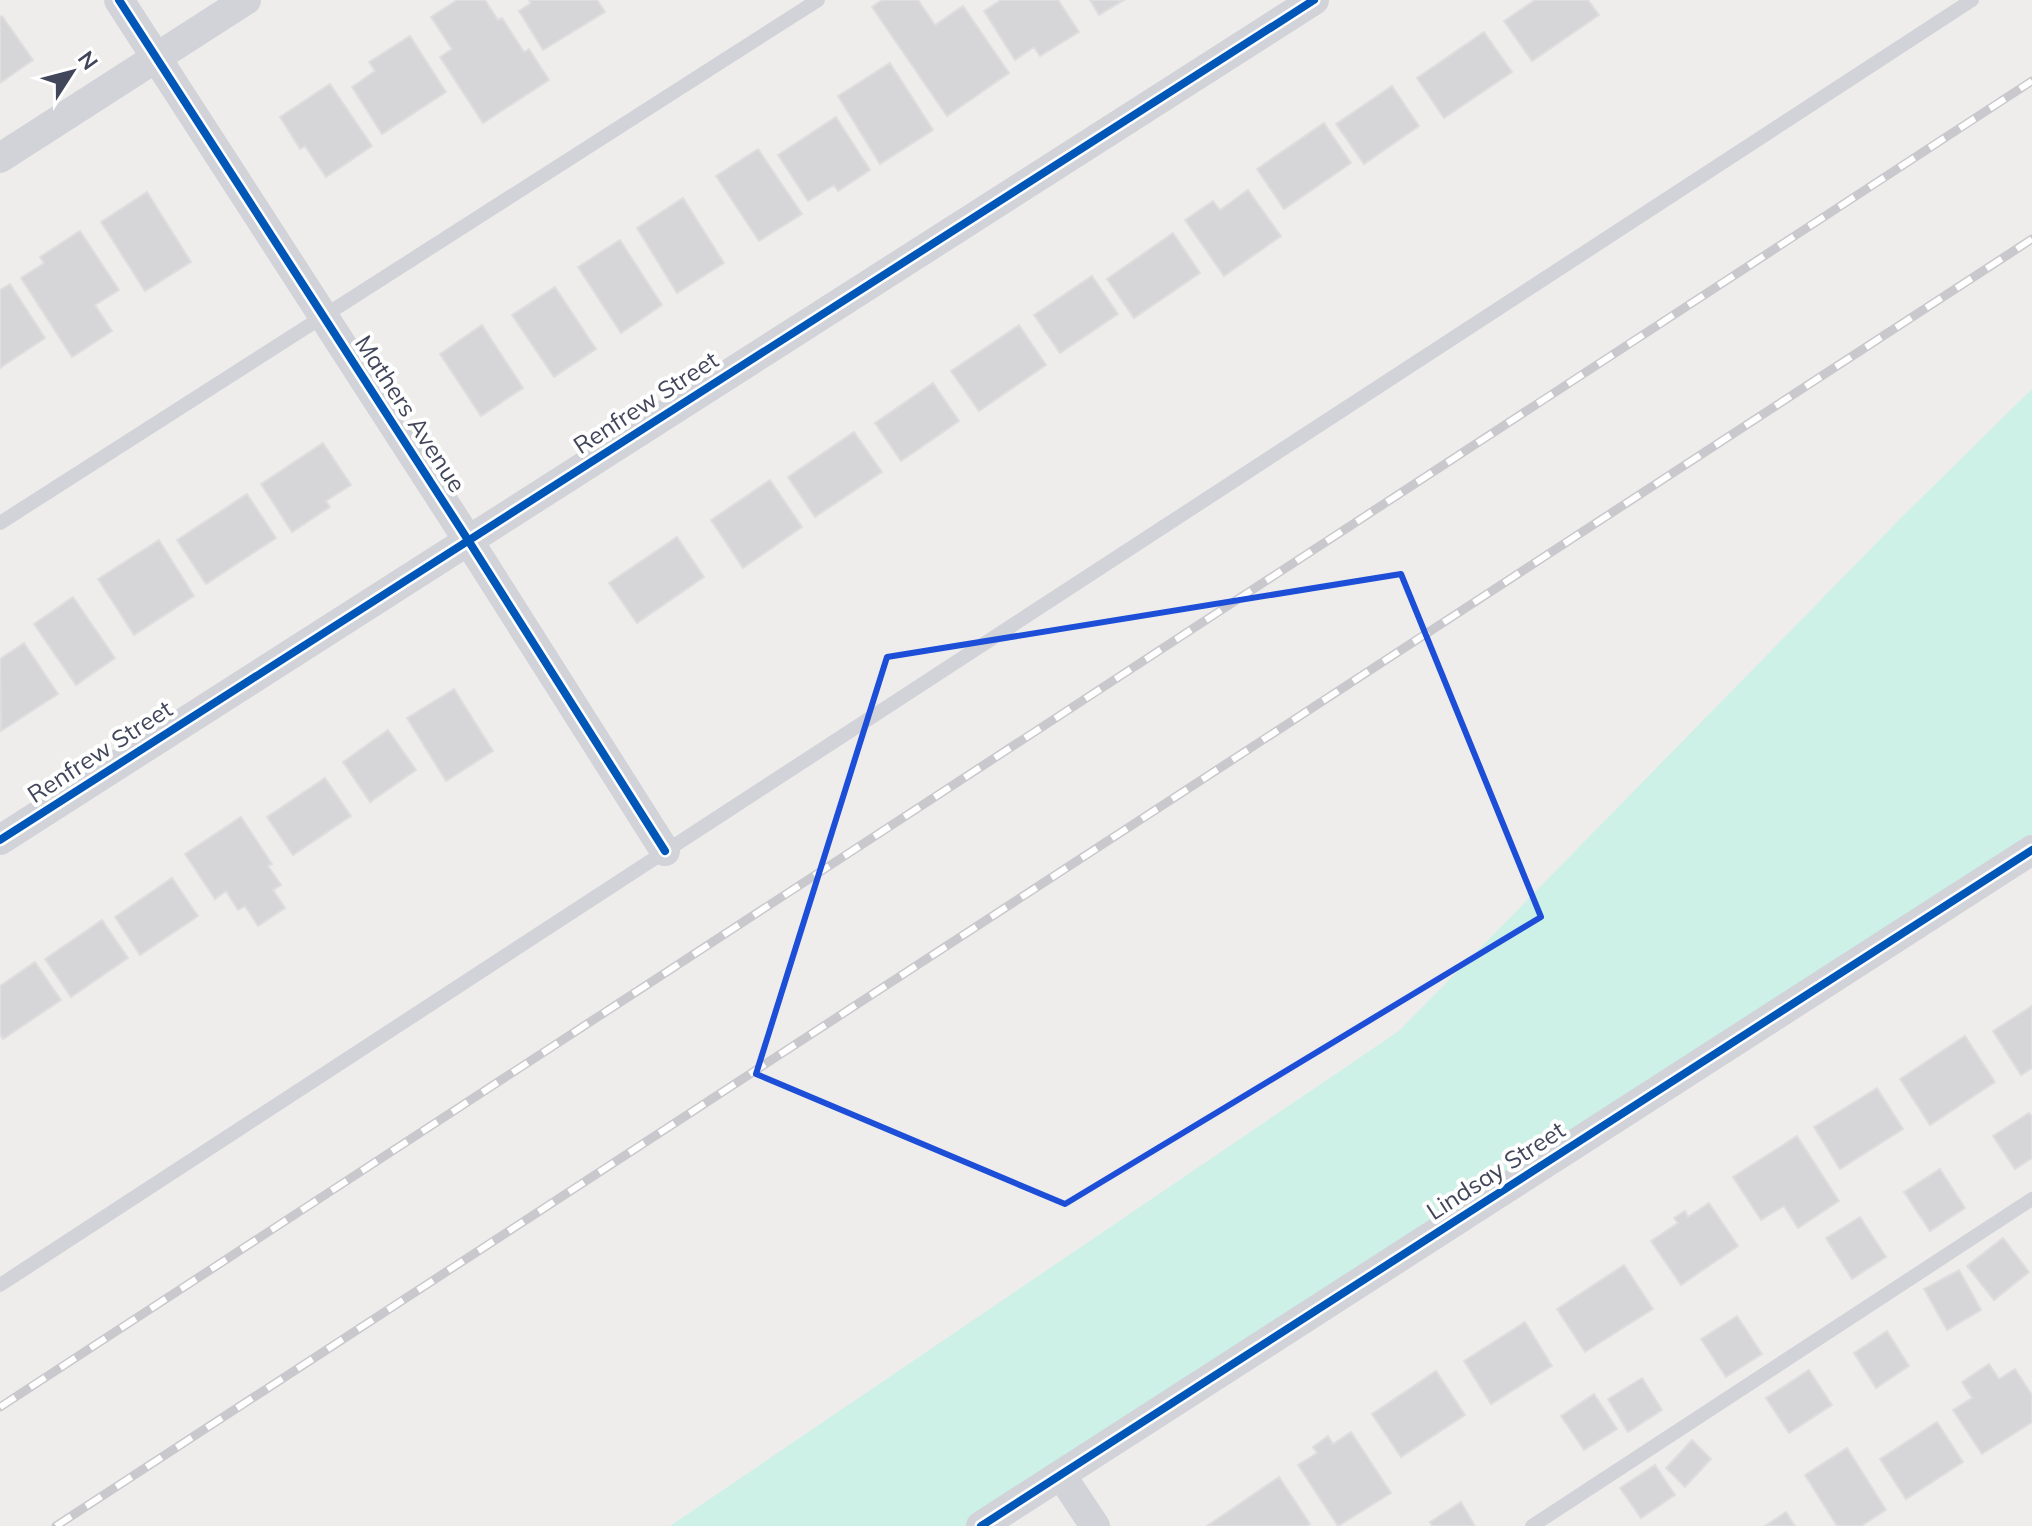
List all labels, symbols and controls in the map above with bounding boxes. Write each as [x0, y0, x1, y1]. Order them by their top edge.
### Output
north arrow [32, 32, 112, 112]
text: N [72, 45, 104, 75]
street label: Mathers Avenue [349, 329, 473, 497]
street label: Renfrew Street [567, 344, 723, 460]
street label: Renfrew Street [21, 693, 177, 809]
street label: Lindsay Street [1421, 1114, 1570, 1226]

